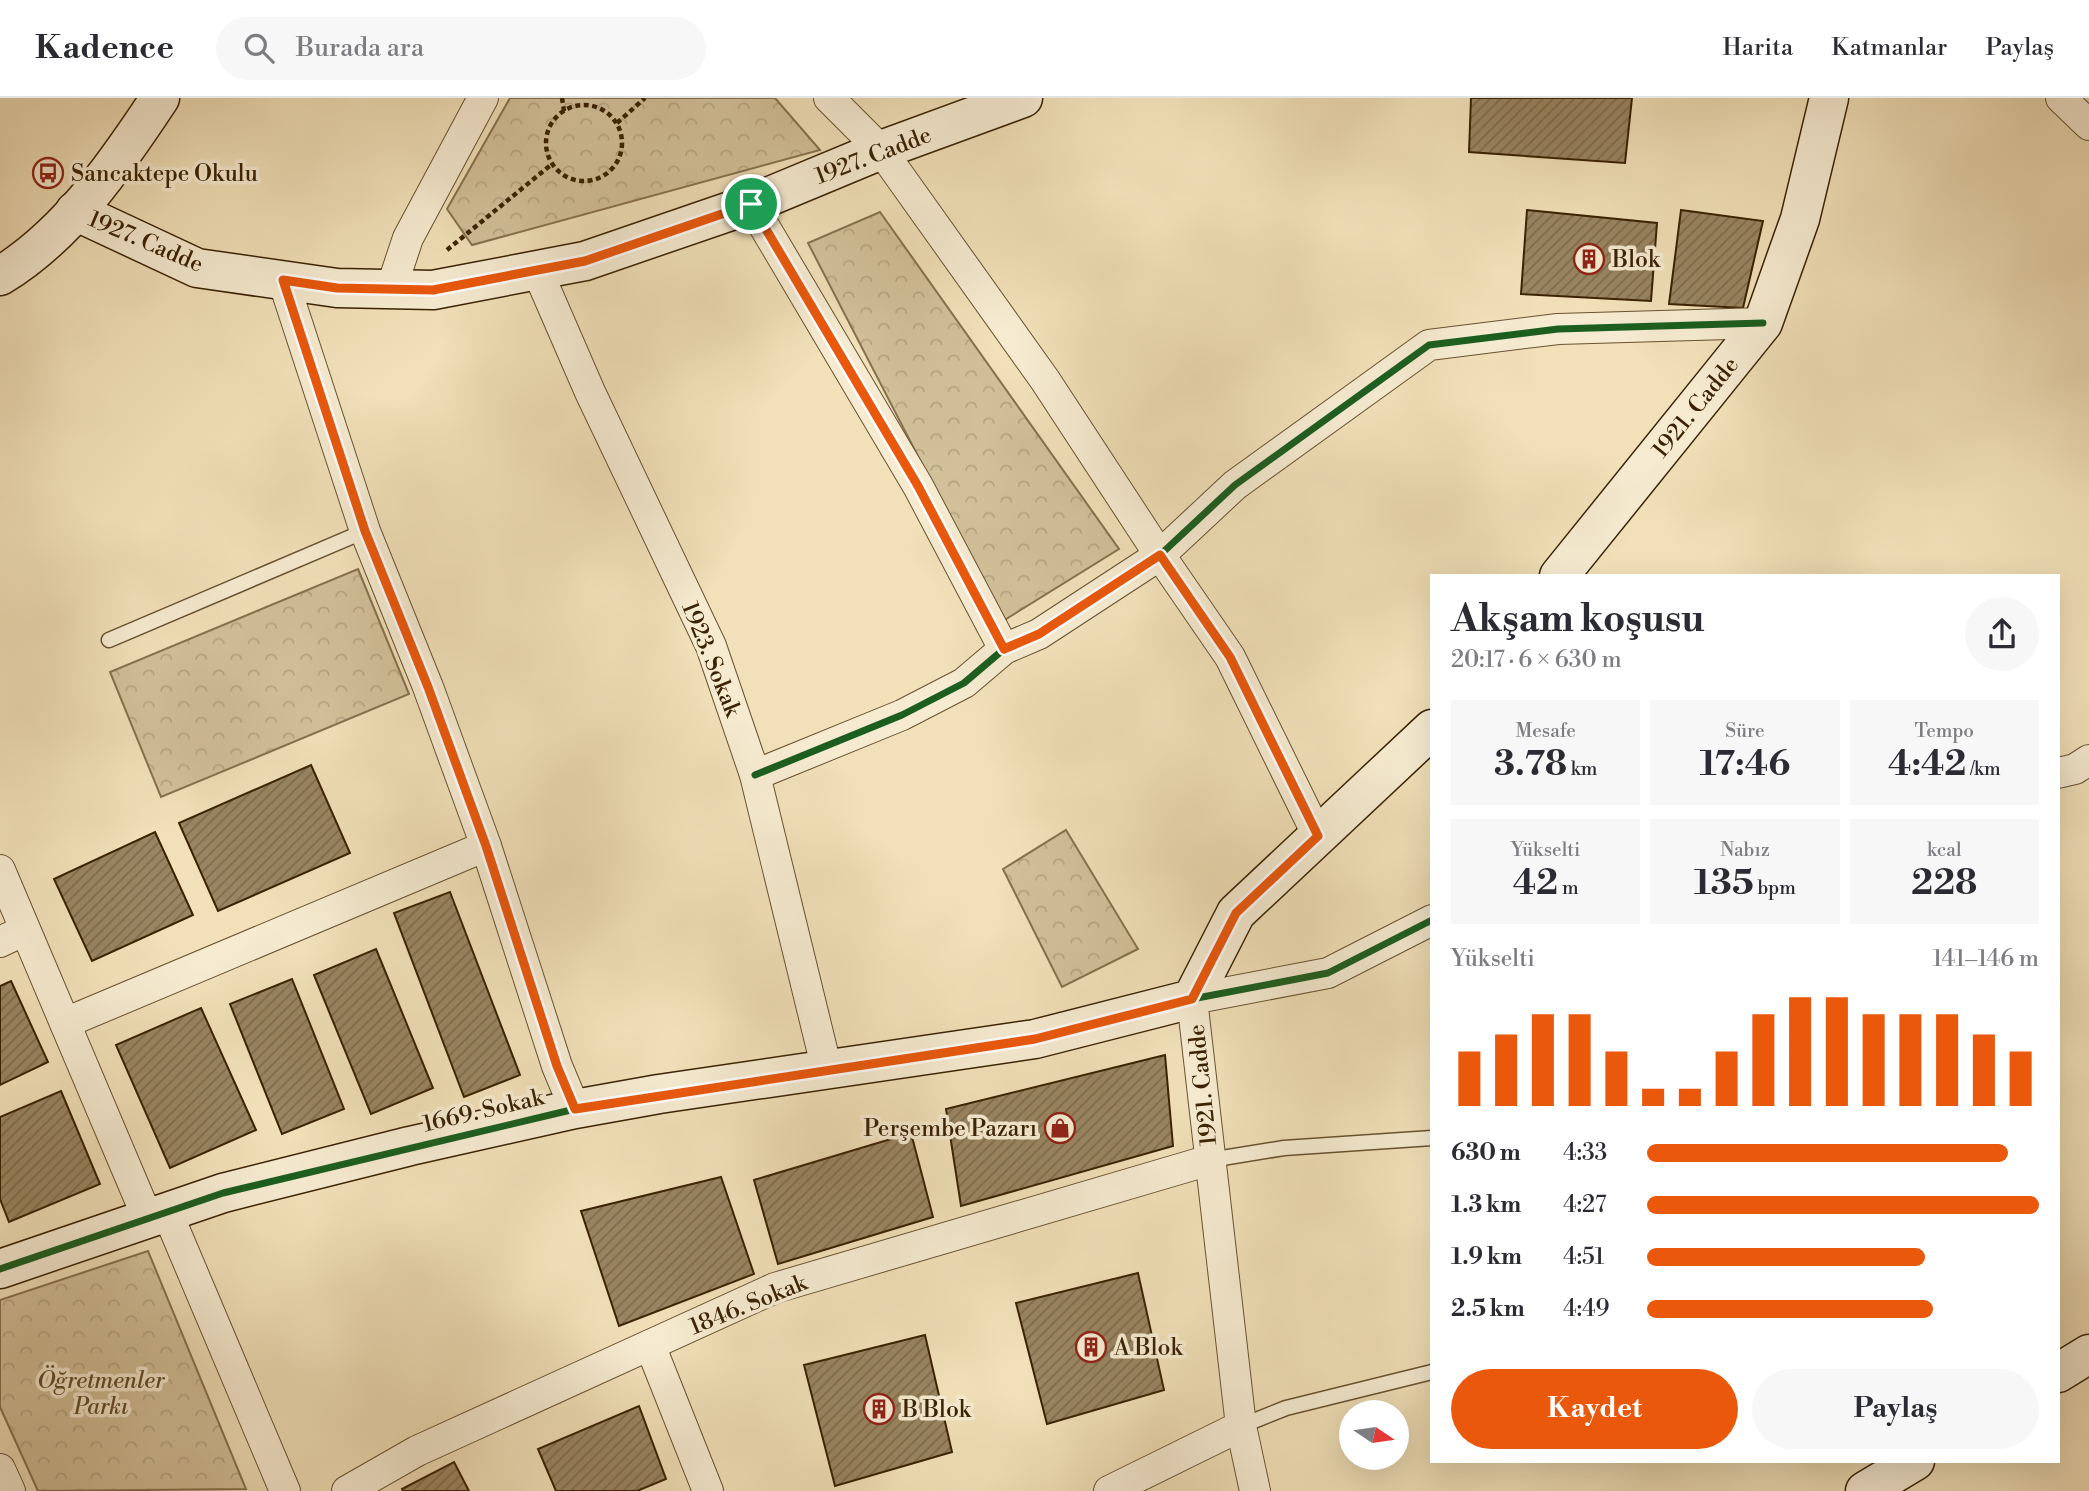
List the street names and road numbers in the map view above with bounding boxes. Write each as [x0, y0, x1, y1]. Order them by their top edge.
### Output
street label: 1927. Cadde [811, 121, 935, 191]
street label: 1927. Cadde [84, 205, 207, 279]
street label: 1921. Cadde [1647, 351, 1745, 464]
street label: 1923. Sokak [675, 598, 747, 722]
street label: 1921. Cadde [1183, 1023, 1223, 1147]
street label: 1669. Sokak [420, 1083, 547, 1138]
street label: 1846. Sokak [686, 1268, 812, 1341]

